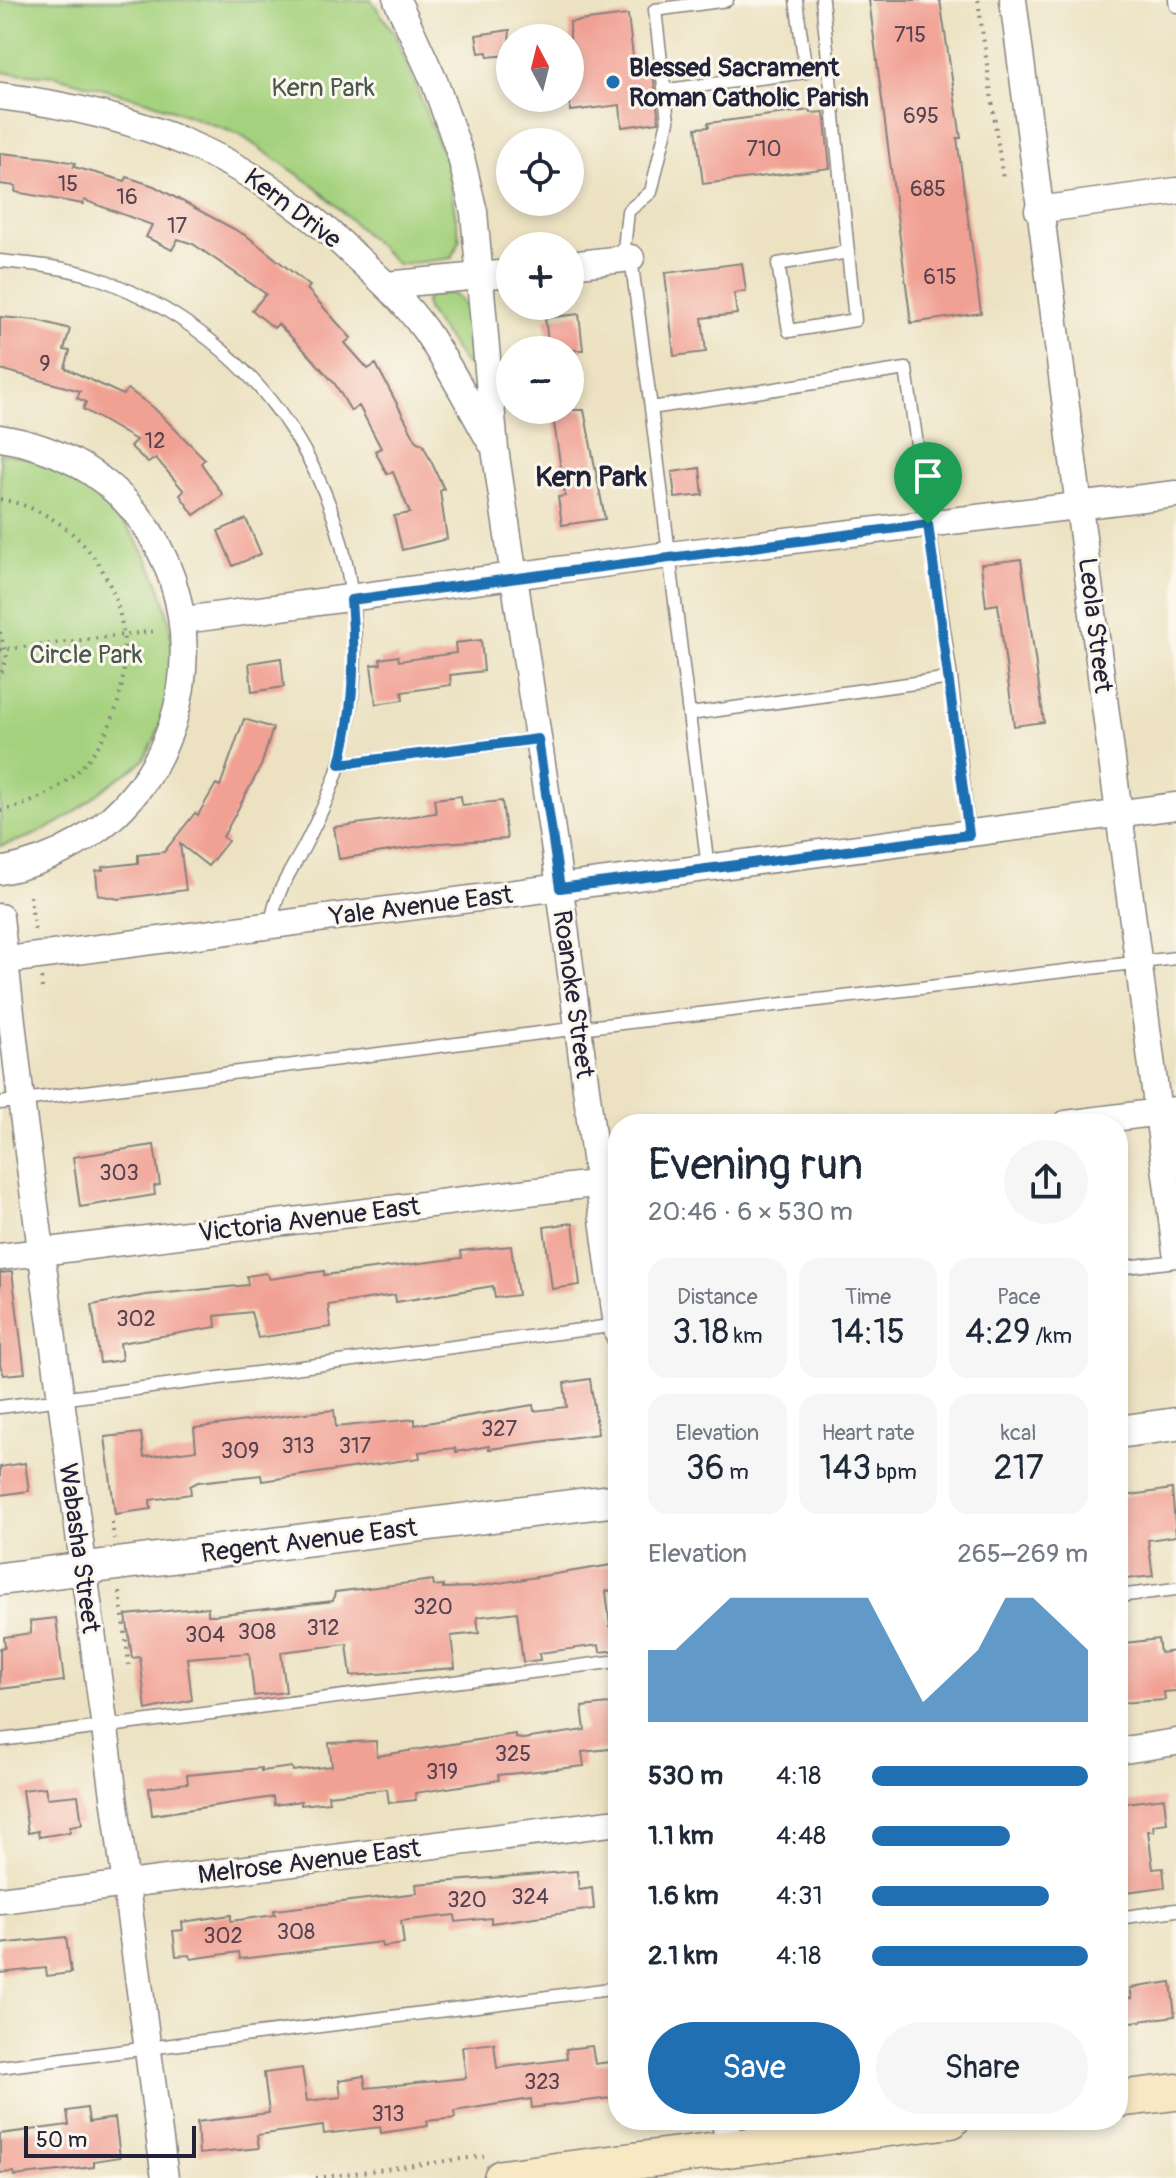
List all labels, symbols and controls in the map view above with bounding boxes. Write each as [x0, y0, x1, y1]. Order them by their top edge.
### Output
house number: 715 [894, 21, 926, 49]
north arrow [496, 24, 584, 112]
map controls [496, 24, 584, 424]
place label: Blessed Sacrament Roman Catholic Parish [629, 52, 869, 114]
park label: Kern Park [271, 72, 375, 104]
marker: Blessed Sacrament Roman Catholic Parish [604, 73, 622, 91]
house number: 695 [903, 102, 939, 130]
button: locate [496, 128, 584, 216]
house number: 710 [746, 135, 782, 163]
street label: Kern Drive [237, 162, 348, 256]
house number: 15 [58, 170, 78, 198]
house number: 685 [910, 175, 946, 203]
house number: 16 [116, 183, 138, 211]
house number: 17 [167, 212, 187, 240]
button: + [496, 232, 584, 320]
house number: 615 [923, 263, 957, 291]
button: − [496, 336, 584, 424]
house number: 9 [39, 350, 51, 378]
house number: 12 [145, 427, 165, 455]
pin [894, 442, 962, 524]
icon: arrive [906, 454, 950, 498]
district label: Kern Park [535, 460, 647, 495]
street label: Leola Street [1071, 556, 1119, 695]
park label: Circle Park [29, 639, 143, 671]
street label: Yale Avenue East [327, 879, 515, 933]
street label: Roanoke Street [545, 908, 601, 1081]
text: Evening run [648, 1138, 863, 1193]
button: share [1004, 1140, 1088, 1224]
house number: 303 [99, 1159, 139, 1187]
street label: Victoria Avenue East [197, 1190, 422, 1249]
text: 20:46 · 6 × 530 m [648, 1196, 853, 1228]
text: Distance [677, 1283, 758, 1311]
text: Time [845, 1283, 891, 1311]
text: Pace [997, 1283, 1040, 1311]
house number: 302 [116, 1305, 156, 1333]
text: 3.18 [672, 1311, 729, 1354]
text: 14:15 [831, 1311, 905, 1354]
text: 4:29 [965, 1311, 1031, 1354]
text: km [729, 1322, 763, 1350]
text: /km [1031, 1322, 1072, 1350]
house number: 327 [481, 1415, 517, 1443]
text: Elevation [675, 1419, 759, 1447]
text: Heart rate [822, 1419, 914, 1447]
text: kcal [1001, 1419, 1037, 1447]
house number: 313 [281, 1432, 315, 1460]
house number: 317 [339, 1432, 372, 1460]
house number: 309 [221, 1437, 259, 1465]
text: 36 [686, 1447, 725, 1490]
text: 143 [819, 1447, 871, 1490]
text: 217 [994, 1447, 1044, 1490]
text: m [725, 1458, 749, 1486]
text: bpm [871, 1458, 917, 1486]
street label: Wabasha Street [51, 1461, 107, 1636]
street label: Regent Avenue East [199, 1512, 419, 1570]
text: Elevation [648, 1538, 747, 1570]
text: 265–269 m [957, 1538, 1088, 1570]
house number: 320 [413, 1593, 453, 1621]
house number: 312 [306, 1614, 340, 1642]
house number: 308 [238, 1618, 276, 1646]
house number: 304 [185, 1621, 225, 1649]
house number: 325 [495, 1740, 531, 1768]
house number: 319 [426, 1758, 458, 1786]
text: 530 m [648, 1760, 723, 1792]
text: 4:18 [776, 1760, 821, 1792]
text: 1.1 km [648, 1820, 714, 1852]
text: 4:48 [776, 1820, 826, 1852]
street label: Melrose Avenue East [196, 1832, 423, 1892]
text: 1.6 km [648, 1880, 719, 1912]
text: 4:31 [776, 1880, 823, 1912]
house number: 324 [511, 1883, 549, 1911]
house number: 320 [447, 1886, 487, 1914]
house number: 308 [277, 1918, 315, 1946]
house number: 302 [203, 1922, 243, 1950]
text: 2.1 km [648, 1940, 718, 1972]
text: 4:18 [776, 1940, 821, 1972]
button: Save [648, 2022, 860, 2114]
button: Share [876, 2022, 1088, 2114]
house number: 323 [524, 2068, 560, 2096]
house number: 313 [371, 2100, 405, 2128]
scale bar [24, 2122, 196, 2158]
text: 50 m [36, 2126, 87, 2154]

